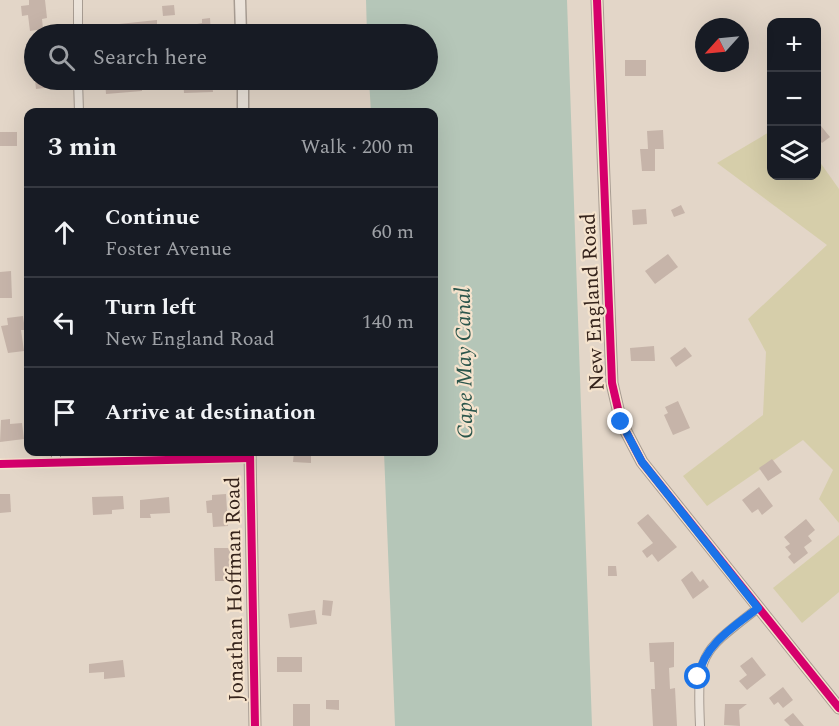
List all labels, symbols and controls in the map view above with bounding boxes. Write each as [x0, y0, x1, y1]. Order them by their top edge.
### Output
north arrow [695, 18, 749, 72]
map controls [767, 18, 821, 180]
button: + [767, 18, 821, 72]
search box [24, 24, 438, 90]
icon: search [45, 41, 78, 74]
text: Search here [93, 41, 207, 74]
button: − [767, 72, 821, 126]
button: layers [767, 126, 821, 180]
text: 3 min [48, 127, 117, 167]
text: Walk · 200 m [301, 132, 414, 162]
text: Continue [105, 201, 200, 234]
street label: New England Road [572, 212, 614, 392]
icon: ahead [48, 216, 81, 249]
text: 60 m [372, 217, 414, 247]
text: Foster Avenue [105, 234, 232, 264]
water label: Cape May Canal [447, 287, 482, 439]
text: Turn left [105, 291, 197, 324]
icon: left [48, 306, 81, 339]
text: 140 m [362, 307, 414, 337]
text: New England Road [105, 324, 275, 354]
icon: arrive [48, 396, 81, 429]
text: Arrive at destination [105, 396, 316, 429]
route end [607, 408, 633, 434]
street label: Jonathan Hoffman Road [217, 476, 253, 702]
route start [684, 663, 710, 689]

